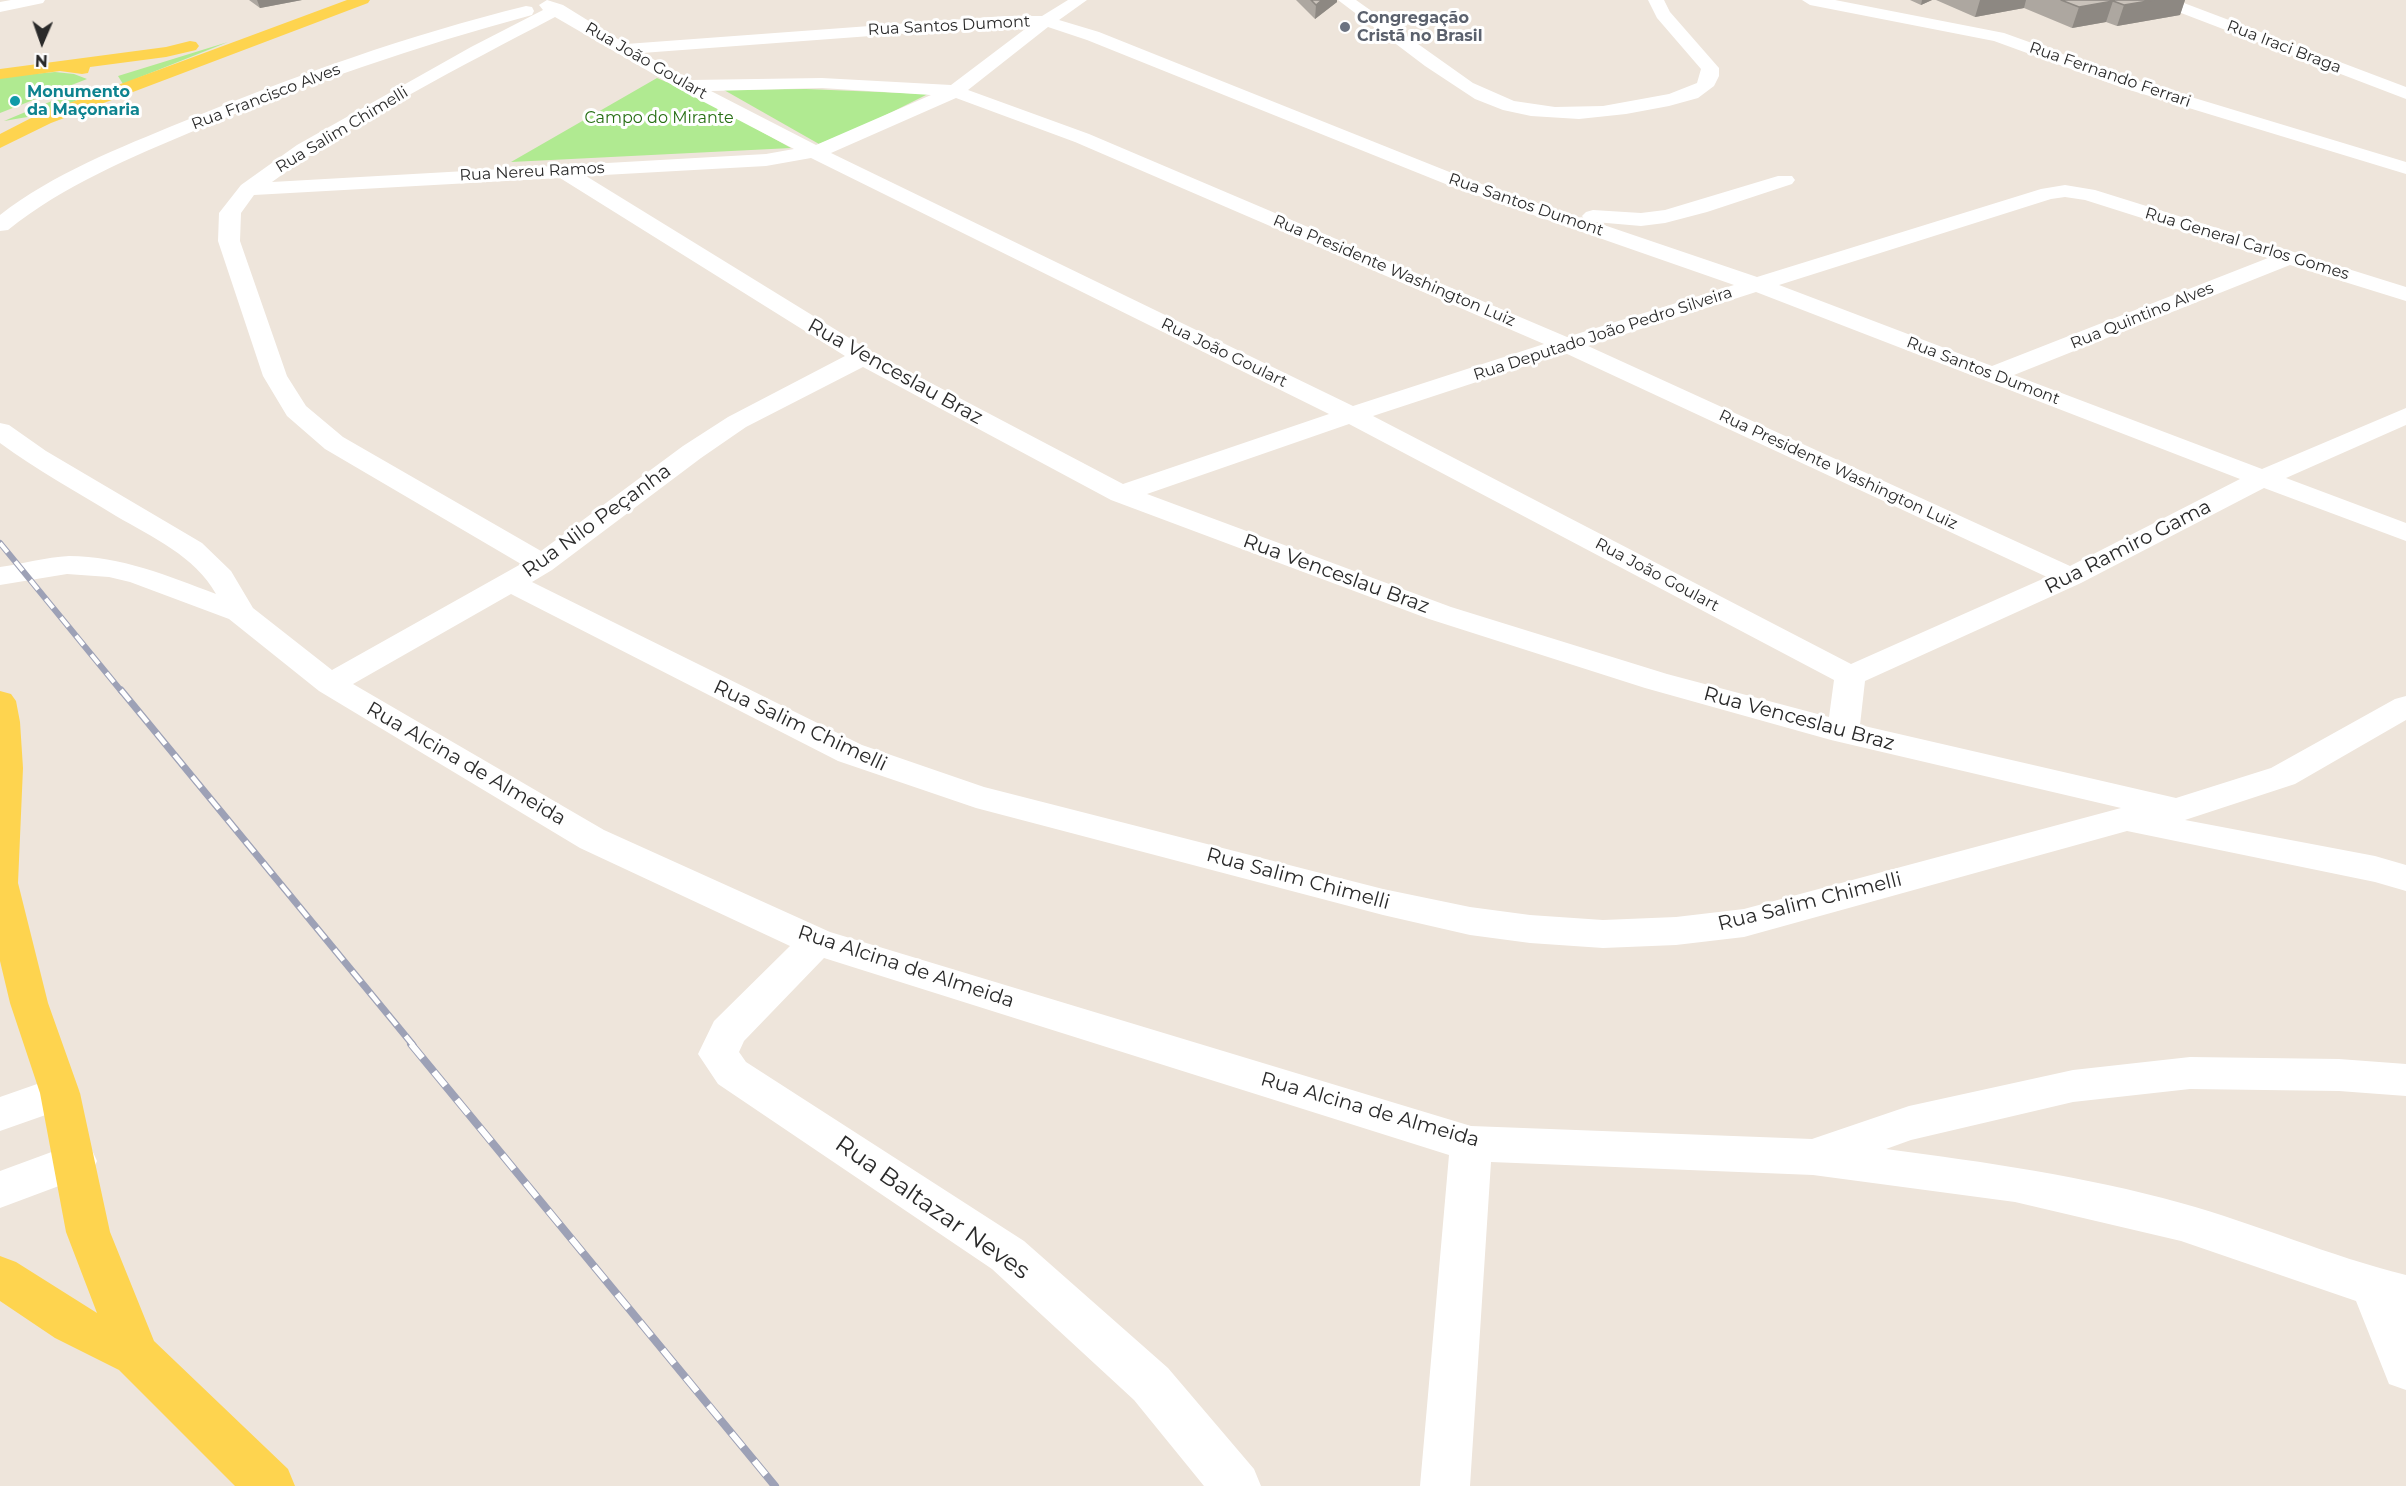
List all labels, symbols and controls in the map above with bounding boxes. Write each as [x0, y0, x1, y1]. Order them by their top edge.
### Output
place label: Congregação Cristã no Brasil [1357, 8, 1482, 46]
north arrow [12, 12, 72, 72]
street label: Rua Santos Dumont [867, 12, 1031, 40]
street label: Rua Iraci Braga [2224, 16, 2344, 78]
street label: Rua João Goulart [582, 18, 710, 104]
marker: Congregação Cristã no Brasil [1338, 20, 1352, 34]
street label: Rua Fernando Ferrari [2027, 38, 2193, 112]
text: N [35, 51, 48, 70]
street label: Rua Francisco Alves [189, 60, 343, 134]
place label: Monumento da Maçonaria [27, 82, 140, 120]
street label: Rua Salim Chimelli [272, 83, 412, 177]
marker: Monumento da Maçonaria [8, 94, 22, 108]
park label: Campo do Mirante [584, 108, 734, 128]
street label: Rua Nereu Ramos [459, 159, 605, 185]
street label: Rua Santos Dumont [1446, 169, 1606, 241]
street label: Rua General Carlos Gomes [2143, 204, 2351, 284]
street label: Rua Presidente Washington Luiz [1270, 211, 1518, 331]
street label: Rua Quintino Alves [2068, 278, 2216, 354]
street label: Rua Deputado João Pedro Silveira [1471, 283, 1735, 385]
street label: Rua Venceslau Braz [803, 314, 987, 430]
street label: Rua João Goulart [1158, 314, 1290, 392]
street label: Rua Santos Dumont [1904, 333, 2062, 409]
street label: Rua Presidente Washington Luiz [1716, 406, 1960, 534]
street label: Rua Nilo Peçanha [518, 459, 676, 583]
street label: Rua Ramiro Gama [2041, 495, 2215, 599]
street label: Rua Venceslau Braz [1240, 529, 1432, 619]
street label: Rua João Goulart [1592, 534, 1722, 616]
street label: Rua Salim Chimelli [709, 675, 891, 777]
street label: Rua Venceslau Braz [1701, 682, 1897, 756]
street label: Rua Alcina de Almeida [362, 697, 570, 831]
street label: Rua Salim Chimelli [1204, 843, 1392, 915]
street label: Rua Salim Chimelli [1716, 868, 1904, 936]
street label: Rua Alcina de Almeida [795, 921, 1017, 1013]
street label: Rua Alcina de Almeida [1258, 1067, 1482, 1153]
street label: Rua Baltazar Neves [829, 1130, 1035, 1286]

